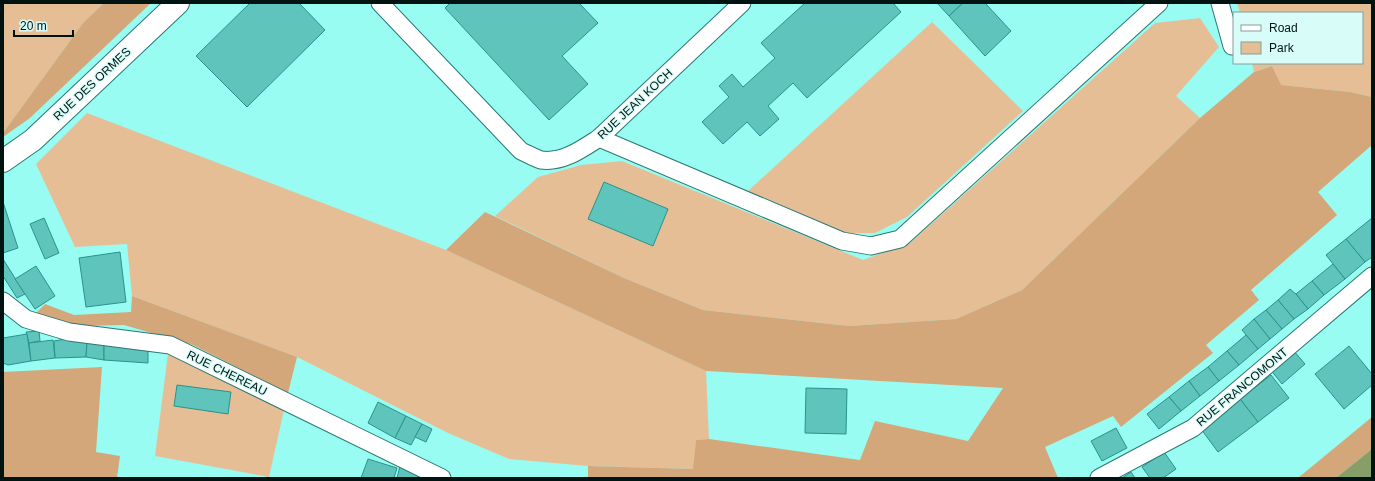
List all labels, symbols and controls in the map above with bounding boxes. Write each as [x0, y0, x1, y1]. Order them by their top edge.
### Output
scale bar [14, 12, 73, 38]
legend [1233, 12, 1363, 64]
text: 20 m [20, 19, 47, 33]
text: Road [1269, 21, 1298, 35]
text: Park [1269, 41, 1295, 55]
street label: RUE DES ORMES [50, 45, 134, 123]
street label: RUE JEAN KOCH [595, 66, 675, 142]
street label: RUE FRANCOMONT [1194, 344, 1291, 429]
street label: RUE CHEREAU [185, 348, 269, 398]

